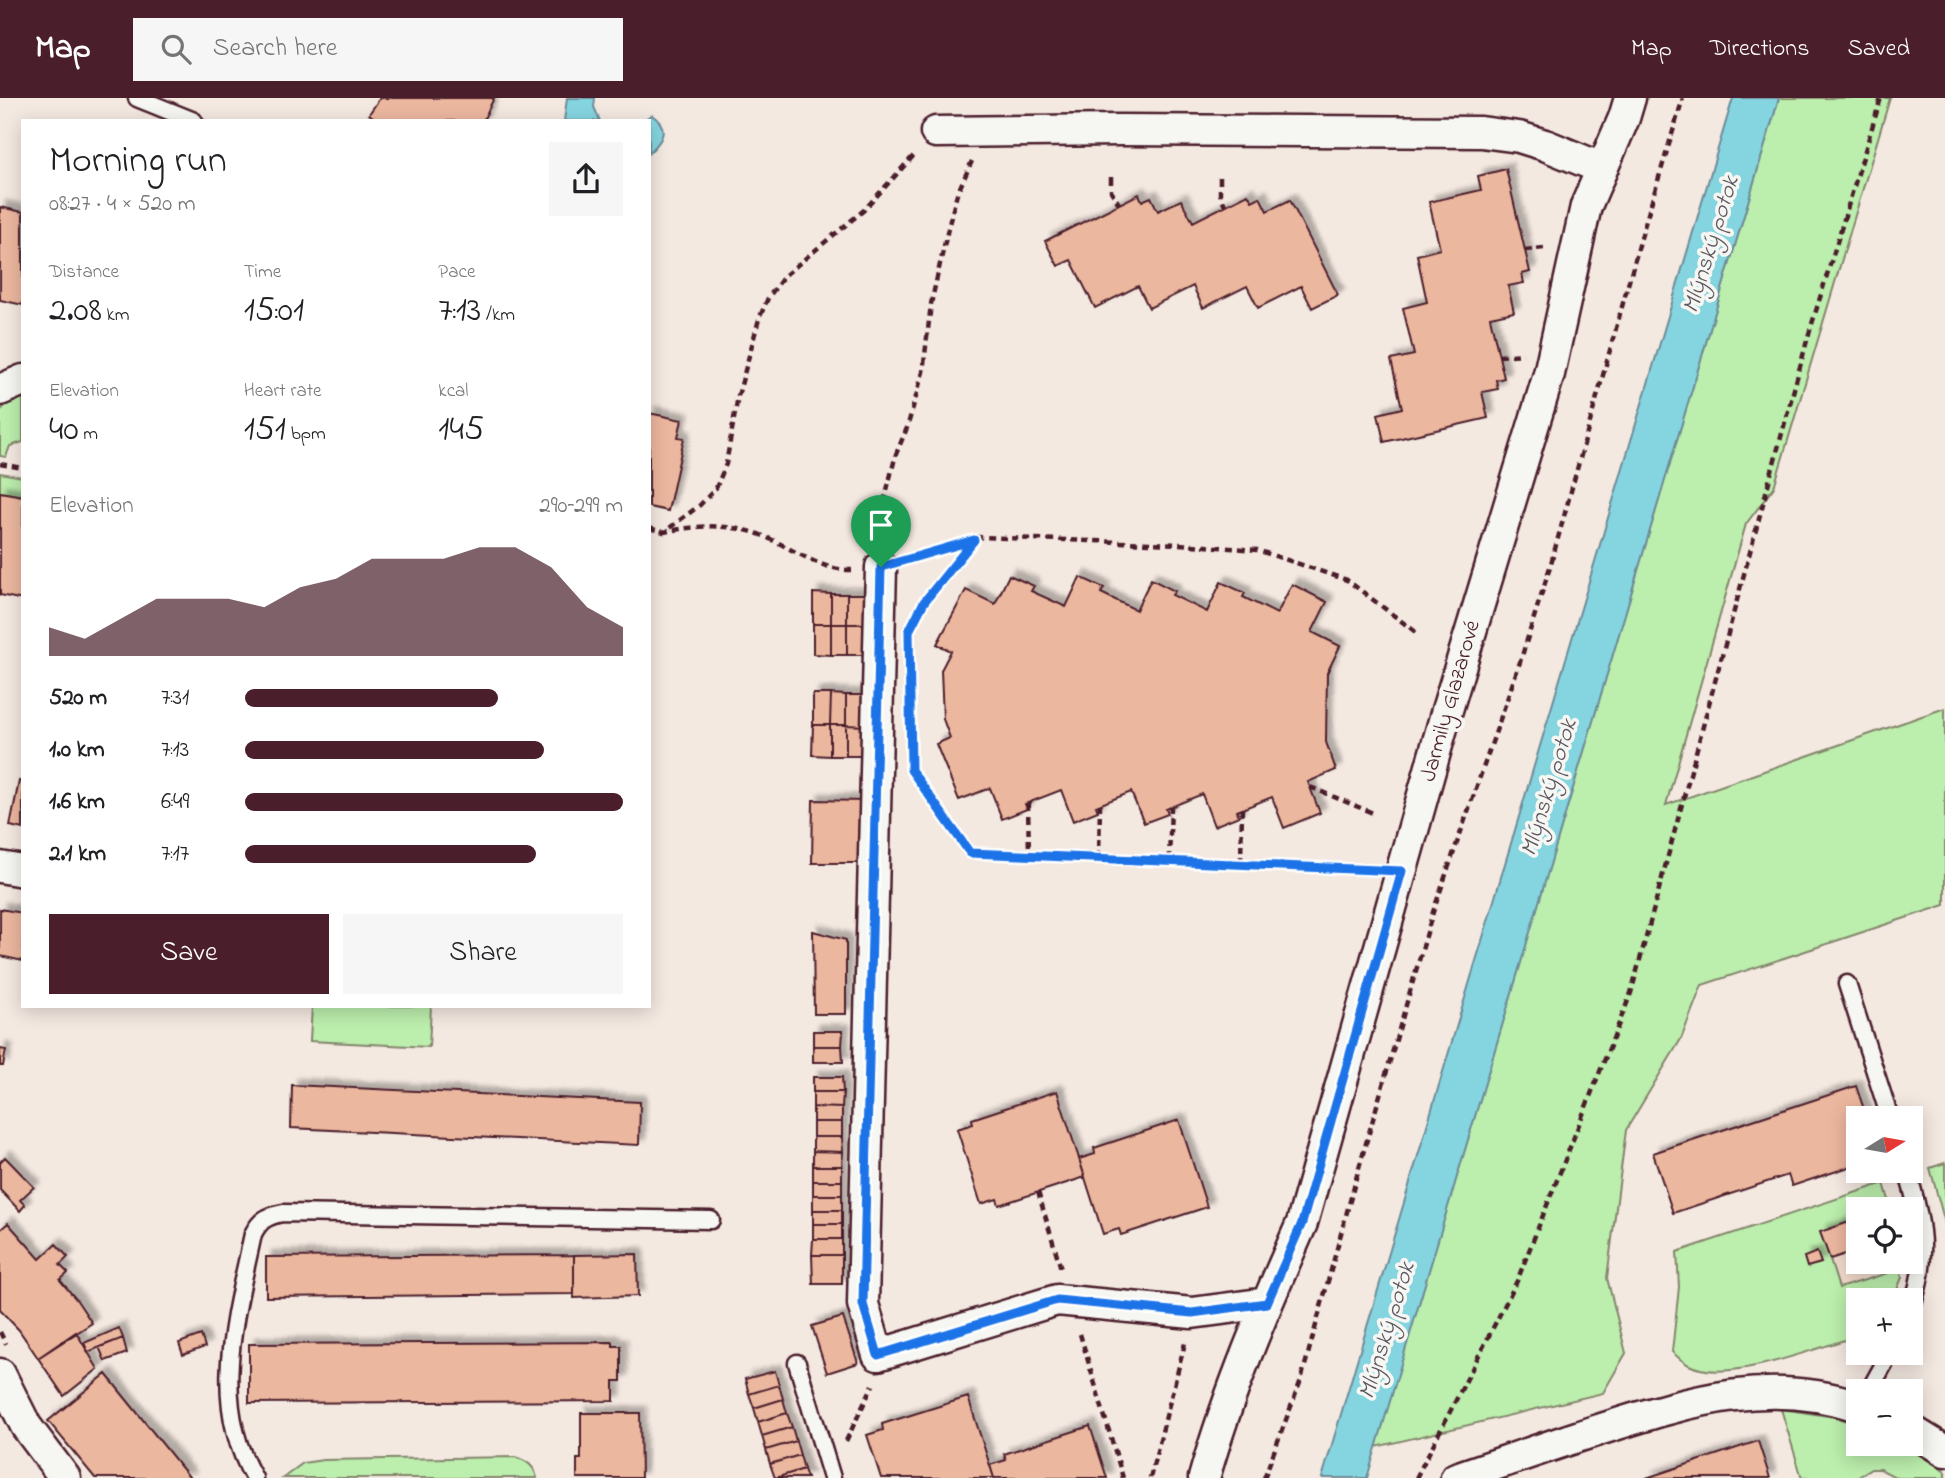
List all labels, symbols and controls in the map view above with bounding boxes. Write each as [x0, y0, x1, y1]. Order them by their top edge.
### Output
search box [133, 18, 623, 81]
text: Map [35, 25, 91, 73]
icon: search [157, 30, 195, 68]
text: Search here [213, 30, 337, 68]
text: Map [1631, 32, 1672, 67]
text: Directions [1710, 32, 1809, 67]
text: Saved [1847, 32, 1910, 67]
text: Morning run [49, 134, 227, 190]
button: share [549, 142, 623, 216]
water label: Mlýnský potok [1675, 171, 1750, 318]
text: 08:27 · 4 × 520 m [49, 188, 196, 221]
text: Distance [49, 259, 119, 286]
text: Time [244, 259, 281, 286]
text: Pace [438, 259, 475, 286]
text: 2.08 [49, 286, 102, 337]
text: 15:01 [244, 286, 304, 337]
text: 7:13 [438, 286, 481, 337]
text: km [102, 302, 130, 329]
text: /km [481, 302, 515, 329]
text: Elevation [49, 378, 119, 405]
text: Heart rate [244, 378, 322, 405]
text: kcal [438, 378, 469, 405]
text: 40 [49, 405, 79, 456]
text: 151 [244, 405, 286, 456]
text: 145 [438, 405, 484, 456]
text: m [79, 421, 98, 448]
text: bpm [286, 421, 326, 448]
text: Elevation [49, 490, 134, 523]
text: 290–299 m [539, 490, 623, 523]
pin [851, 495, 911, 567]
icon: arrive [862, 506, 900, 544]
street label: Jarmily Glazarové [1412, 616, 1492, 786]
text: 520 m [49, 682, 107, 715]
text: 7:31 [161, 682, 189, 715]
water label: Mlýnský potok [1513, 714, 1588, 861]
text: 1.0 km [49, 734, 105, 767]
text: 7:13 [161, 734, 189, 767]
text: 1.6 km [49, 786, 105, 819]
text: 6:49 [161, 786, 189, 819]
text: 2.1 km [49, 838, 106, 871]
text: 7:17 [161, 838, 189, 871]
button: Save [49, 914, 329, 994]
button: Share [343, 914, 623, 994]
north arrow [1846, 1106, 1923, 1183]
map controls [1846, 1106, 1923, 1456]
button: locate [1846, 1197, 1923, 1274]
water label: Mlýnský potok [1351, 1257, 1426, 1404]
button: + [1846, 1288, 1923, 1365]
button: − [1846, 1379, 1923, 1456]

